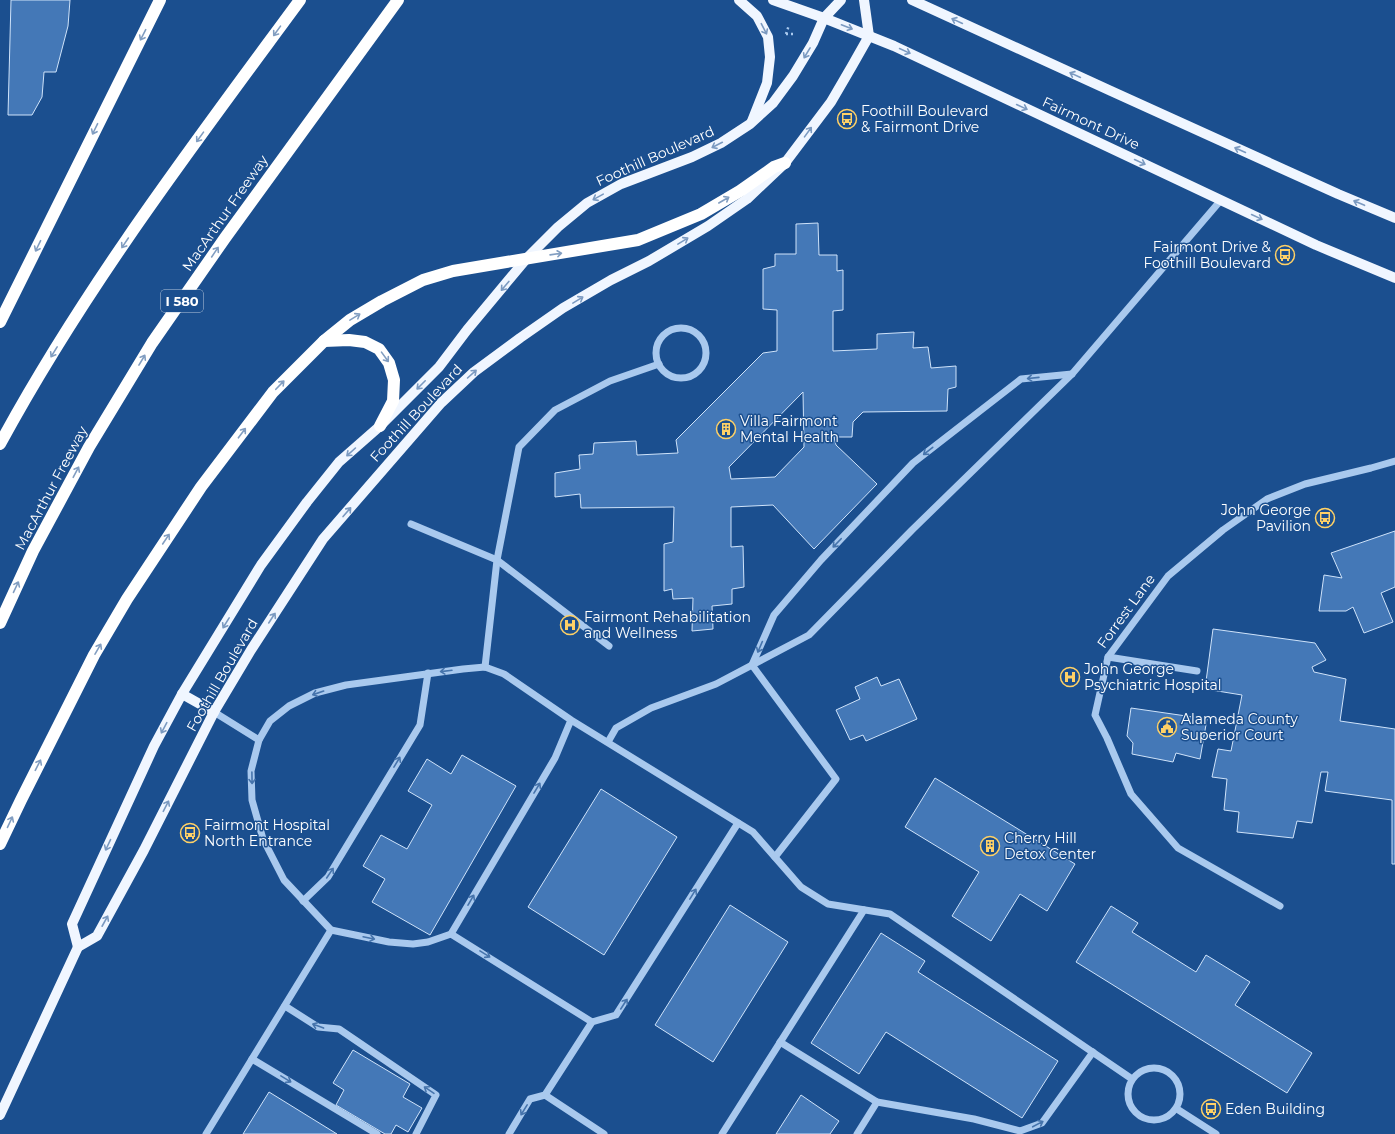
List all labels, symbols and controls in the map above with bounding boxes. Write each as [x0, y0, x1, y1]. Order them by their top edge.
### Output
one-way arrow [951, 17, 963, 24]
one-way arrow [761, 23, 768, 35]
one-way arrow [840, 24, 852, 31]
one-way arrow [273, 26, 281, 37]
one-way arrow [138, 29, 146, 41]
one-way arrow [802, 47, 810, 59]
one-way arrow [898, 48, 910, 55]
one-way arrow [1069, 71, 1081, 78]
street label: Fairmont Drive [1040, 93, 1142, 153]
place label: Foothill Boulevard & Fairmont Drive [861, 102, 989, 136]
one-way arrow [1016, 104, 1028, 111]
bus stop icon: Foothill Boulevard & Fairmont Drive [836, 108, 858, 130]
street label: Foothill Boulevard [593, 122, 717, 190]
one-way arrow [91, 123, 98, 135]
one-way arrow [804, 126, 812, 137]
one-way arrow [196, 131, 204, 142]
one-way arrow [712, 142, 724, 149]
one-way arrow [1235, 146, 1247, 153]
street label: MacArthur Freeway [178, 151, 272, 275]
one-way arrow [1134, 159, 1146, 166]
one-way arrow [592, 193, 604, 201]
one-way arrow [718, 196, 730, 204]
one-way arrow [1354, 198, 1366, 206]
one-way arrow [1251, 214, 1263, 221]
one-way arrow [121, 237, 129, 248]
one-way arrow [677, 237, 689, 245]
place label: Fairmont Drive & Foothill Boulevard [1143, 238, 1272, 272]
one-way arrow [34, 240, 41, 252]
bus stop icon: Fairmont Drive & Foothill Boulevard [1274, 244, 1296, 266]
one-way arrow [211, 247, 219, 258]
one-way arrow [549, 250, 562, 258]
one-way arrow [500, 280, 509, 291]
road number: I 580 [161, 290, 203, 312]
one-way arrow [572, 295, 584, 303]
one-way arrow [349, 313, 361, 321]
one-way arrow [50, 346, 58, 358]
one-way arrow [381, 351, 389, 362]
one-way arrow [139, 354, 147, 366]
street label: Foothill Boulevard [366, 360, 466, 466]
one-way arrow [467, 369, 477, 379]
one-way arrow [1027, 374, 1040, 382]
one-way arrow [275, 380, 285, 390]
one-way arrow [416, 380, 426, 390]
place label: Villa Fairmont Mental Health [740, 412, 839, 446]
building icon: Villa Fairmont Mental Health [715, 418, 737, 440]
street label: MacArthur Freeway [11, 423, 91, 553]
one-way arrow [238, 428, 246, 439]
one-way arrow [923, 447, 934, 456]
one-way arrow [345, 448, 356, 457]
one-way arrow [73, 466, 80, 478]
place label: John George Pavilion [1220, 501, 1311, 535]
one-way arrow [342, 506, 351, 517]
bus stop icon: John George Pavilion [1314, 507, 1336, 529]
one-way arrow [162, 534, 170, 545]
one-way arrow [832, 538, 842, 548]
street label: Forrest Lane [1093, 570, 1159, 652]
one-way arrow [13, 582, 20, 594]
place label: Fairmont Rehabilitation and Wellness [584, 608, 751, 642]
one-way arrow [268, 612, 276, 623]
hospital icon: Fairmont Rehabilitation and Wellness [559, 614, 581, 636]
street label: Foothill Boulevard [182, 615, 262, 735]
one-way arrow [222, 617, 230, 628]
one-way arrow [756, 640, 763, 652]
one-way arrow [94, 643, 102, 655]
place label: John George Psychiatric Hospital [1083, 660, 1222, 694]
hospital icon: John George Psychiatric Hospital [1059, 666, 1081, 688]
one-way arrow [440, 667, 453, 675]
one-way arrow [311, 690, 324, 697]
place label: Alameda County Superior Court [1181, 710, 1298, 744]
public building icon: Alameda County Superior Court [1156, 716, 1178, 738]
one-way arrow [160, 722, 167, 734]
one-way arrow [394, 756, 402, 768]
one-way arrow [35, 759, 43, 771]
one-way arrow [248, 771, 255, 784]
one-way arrow [533, 782, 541, 794]
one-way arrow [163, 800, 170, 812]
one-way arrow [7, 816, 14, 828]
place label: Fairmont Hospital North Entrance [204, 816, 330, 850]
bus stop icon: Fairmont Hospital North Entrance [179, 822, 201, 844]
place label: Cherry Hill Detox Center [1004, 829, 1097, 863]
building icon: Cherry Hill Detox Center [979, 835, 1001, 857]
one-way arrow [104, 839, 111, 851]
one-way arrow [326, 868, 334, 879]
one-way arrow [690, 888, 698, 900]
one-way arrow [467, 894, 475, 906]
one-way arrow [102, 915, 110, 927]
one-way arrow [362, 935, 375, 943]
one-way arrow [479, 950, 490, 958]
one-way arrow [620, 998, 628, 1010]
one-way arrow [312, 1021, 324, 1029]
one-way arrow [280, 1076, 292, 1084]
one-way arrow [423, 1086, 434, 1094]
bus stop icon: Eden Building [1200, 1098, 1222, 1120]
place label: Eden Building [1225, 1100, 1325, 1118]
one-way arrow [519, 1104, 527, 1116]
one-way arrow [1032, 1119, 1044, 1127]

